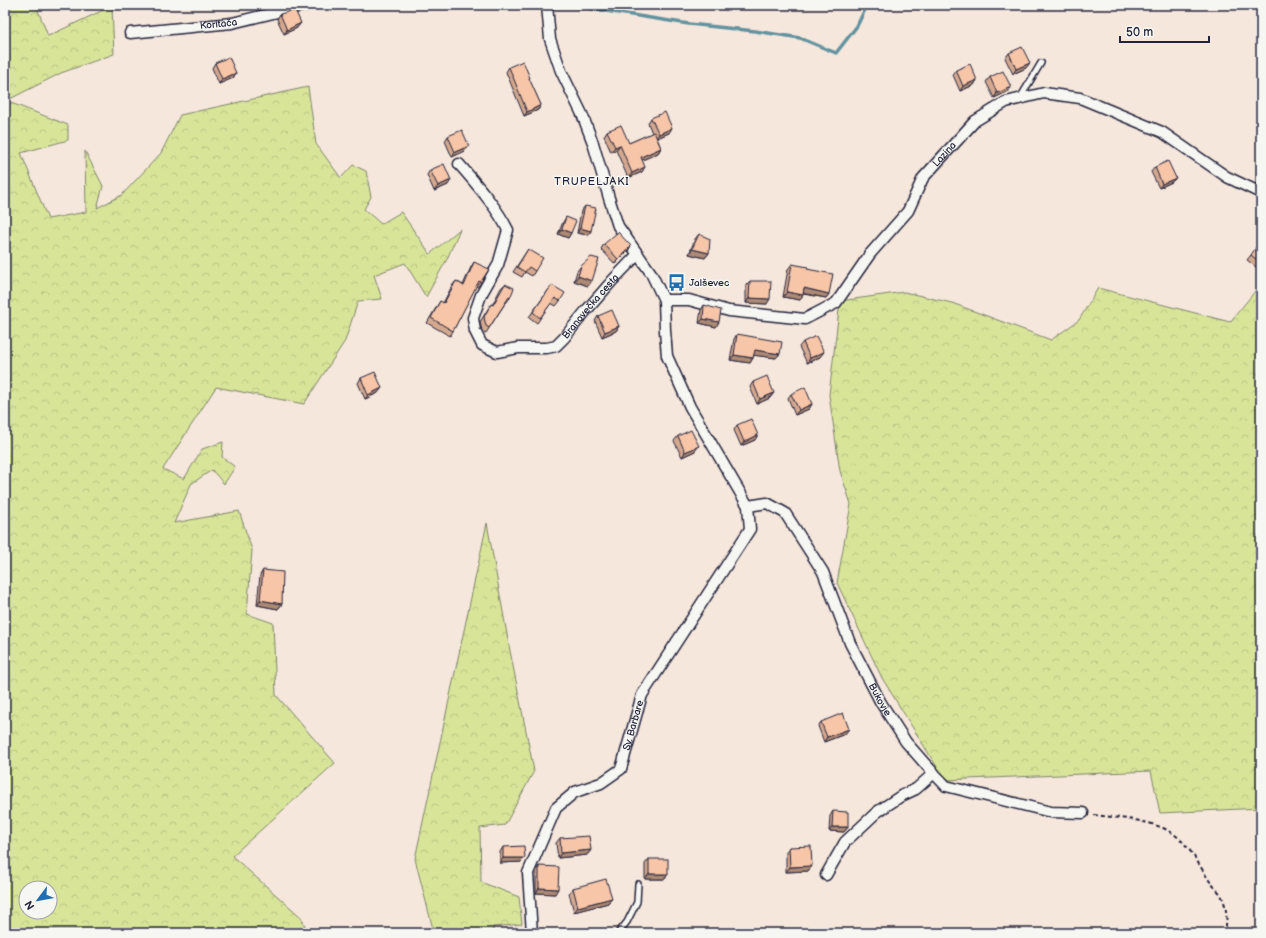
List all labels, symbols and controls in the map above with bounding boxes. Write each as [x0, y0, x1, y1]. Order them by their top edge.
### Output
street label: Koritača [199, 16, 239, 32]
scale bar [1120, 18, 1209, 44]
text: 50 m [1126, 25, 1153, 40]
street label: Lazina [930, 139, 959, 169]
district label: TRUPELJAKI [554, 175, 630, 188]
street label: Branovečka cesta [560, 272, 621, 341]
bus stop icon: Jalševec [666, 273, 686, 293]
place label: Jalševec [689, 277, 729, 289]
street label: Bukovje [866, 681, 894, 718]
street label: Sv. Barbare [621, 699, 646, 752]
north arrow [18, 880, 58, 920]
text: N [22, 898, 38, 912]

